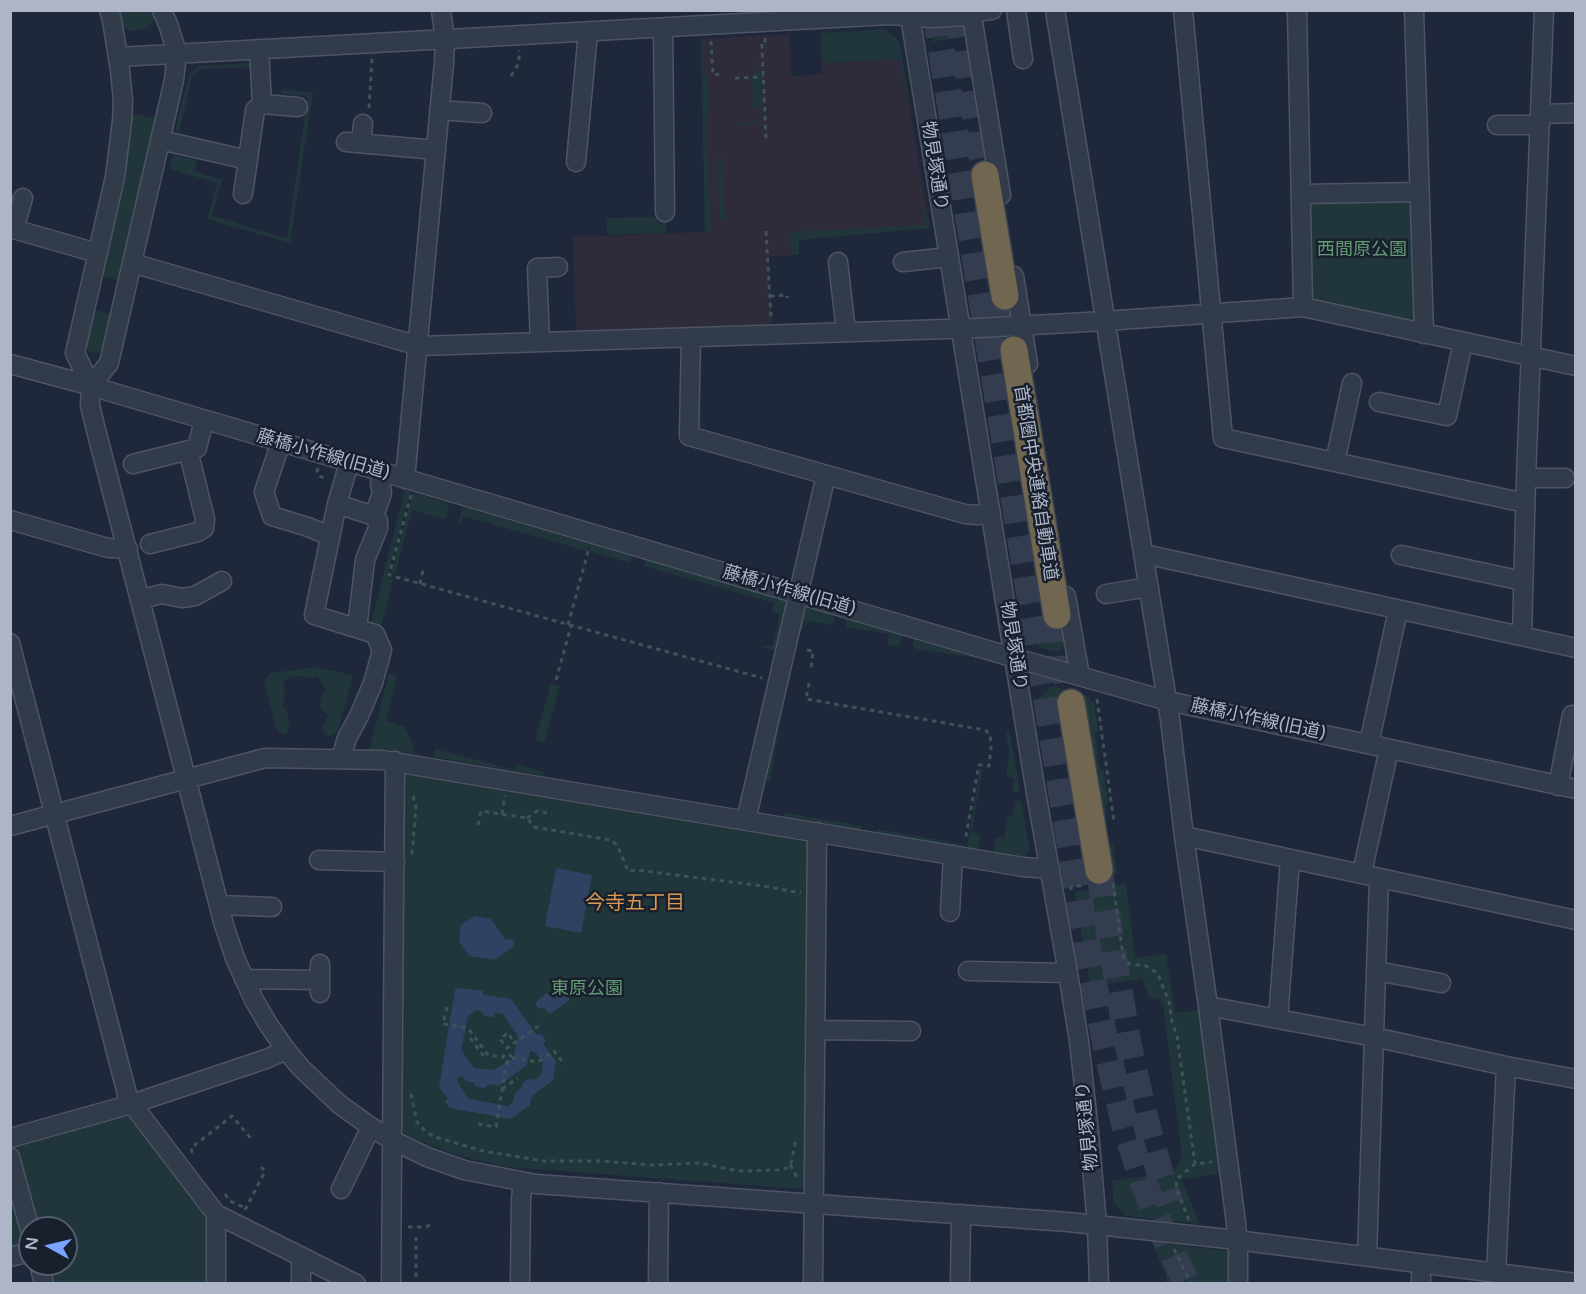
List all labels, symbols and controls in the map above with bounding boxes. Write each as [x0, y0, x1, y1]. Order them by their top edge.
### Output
street label: 物見塚通り [916, 120, 952, 212]
park label: 西間原公園 [1317, 239, 1407, 261]
street label: 首都圏中央連絡自動車道 [1009, 384, 1061, 582]
street label: 藤橋小作線(旧道) [254, 426, 392, 484]
street label: 藤橋小作線(旧道) [720, 562, 858, 620]
street label: 物見塚通り [995, 600, 1031, 692]
street label: 藤橋小作線(旧道) [1189, 695, 1327, 745]
district label: 今寺五丁目 [585, 892, 685, 916]
park label: 東原公園 [551, 978, 623, 1000]
street label: 物見塚通り [1073, 1080, 1103, 1172]
north arrow [18, 1216, 78, 1276]
text: N [21, 1236, 43, 1252]

